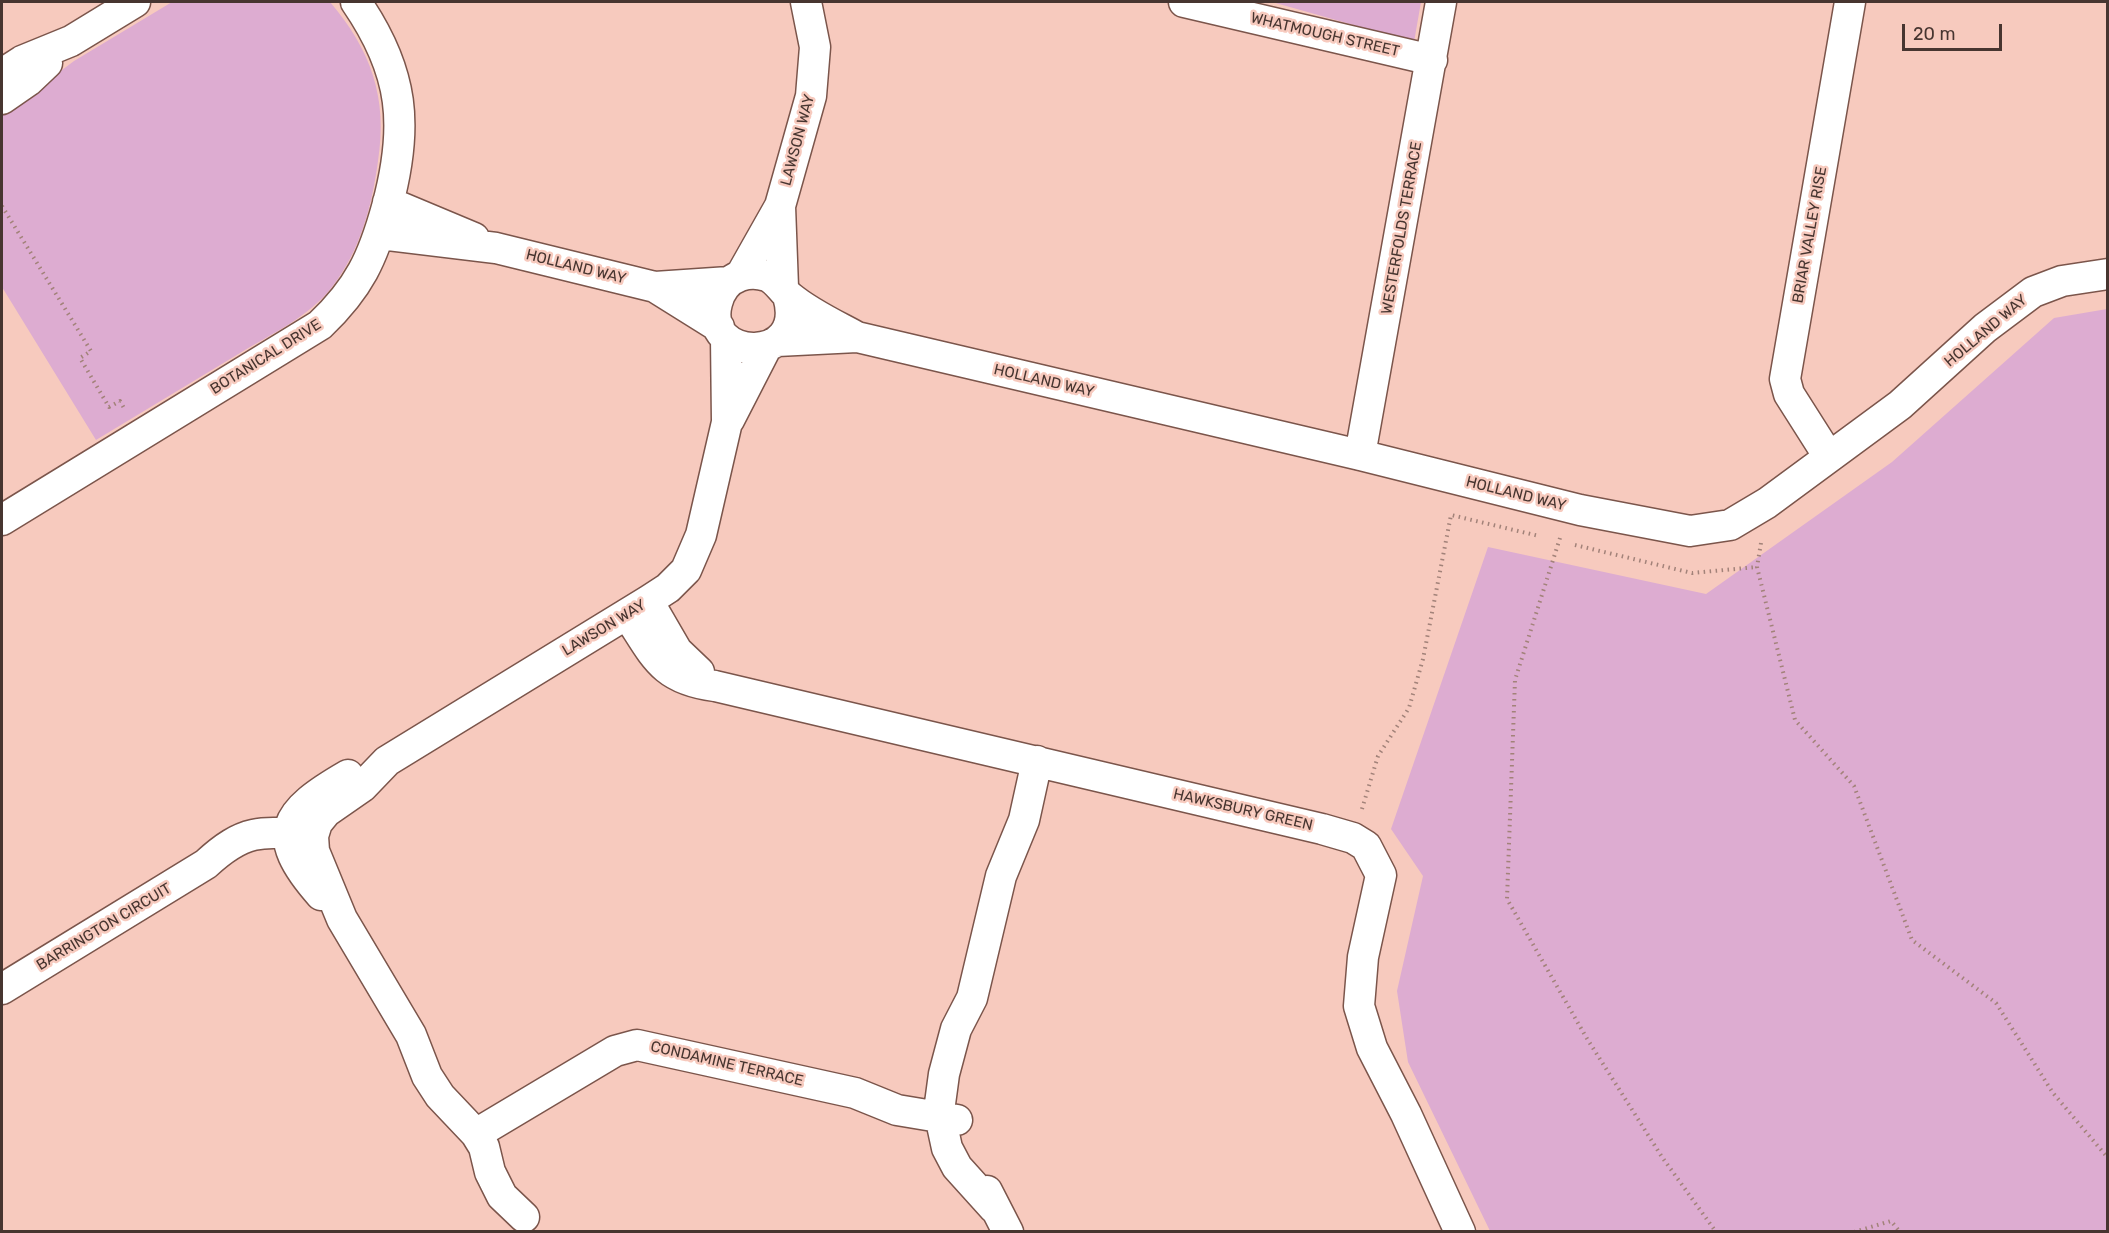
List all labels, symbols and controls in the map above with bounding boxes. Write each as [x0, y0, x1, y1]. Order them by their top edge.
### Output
street label: WHATMOUGH STREET [1249, 9, 1401, 61]
scale bar [1905, 12, 2006, 50]
text: 20 m [1913, 23, 1955, 45]
street label: LAWSON WAY [777, 92, 819, 188]
street label: WESTERFOLDS TERRACE [1378, 140, 1426, 316]
street label: BRIAR VALLEY RISE [1789, 165, 1831, 305]
street label: HOLLAND WAY [524, 246, 628, 288]
street label: HOLLAND WAY [1941, 291, 2031, 371]
street label: BOTANICAL DRIVE [207, 316, 325, 398]
street label: HOLLAND WAY [992, 361, 1096, 401]
street label: HOLLAND WAY [1464, 473, 1568, 515]
street label: LAWSON WAY [559, 596, 649, 660]
street label: HAWKSBURY GREEN [1172, 785, 1314, 835]
street label: BARRINGTON CIRCUIT [33, 880, 175, 974]
street label: CONDAMINE TERRACE [649, 1038, 805, 1090]

